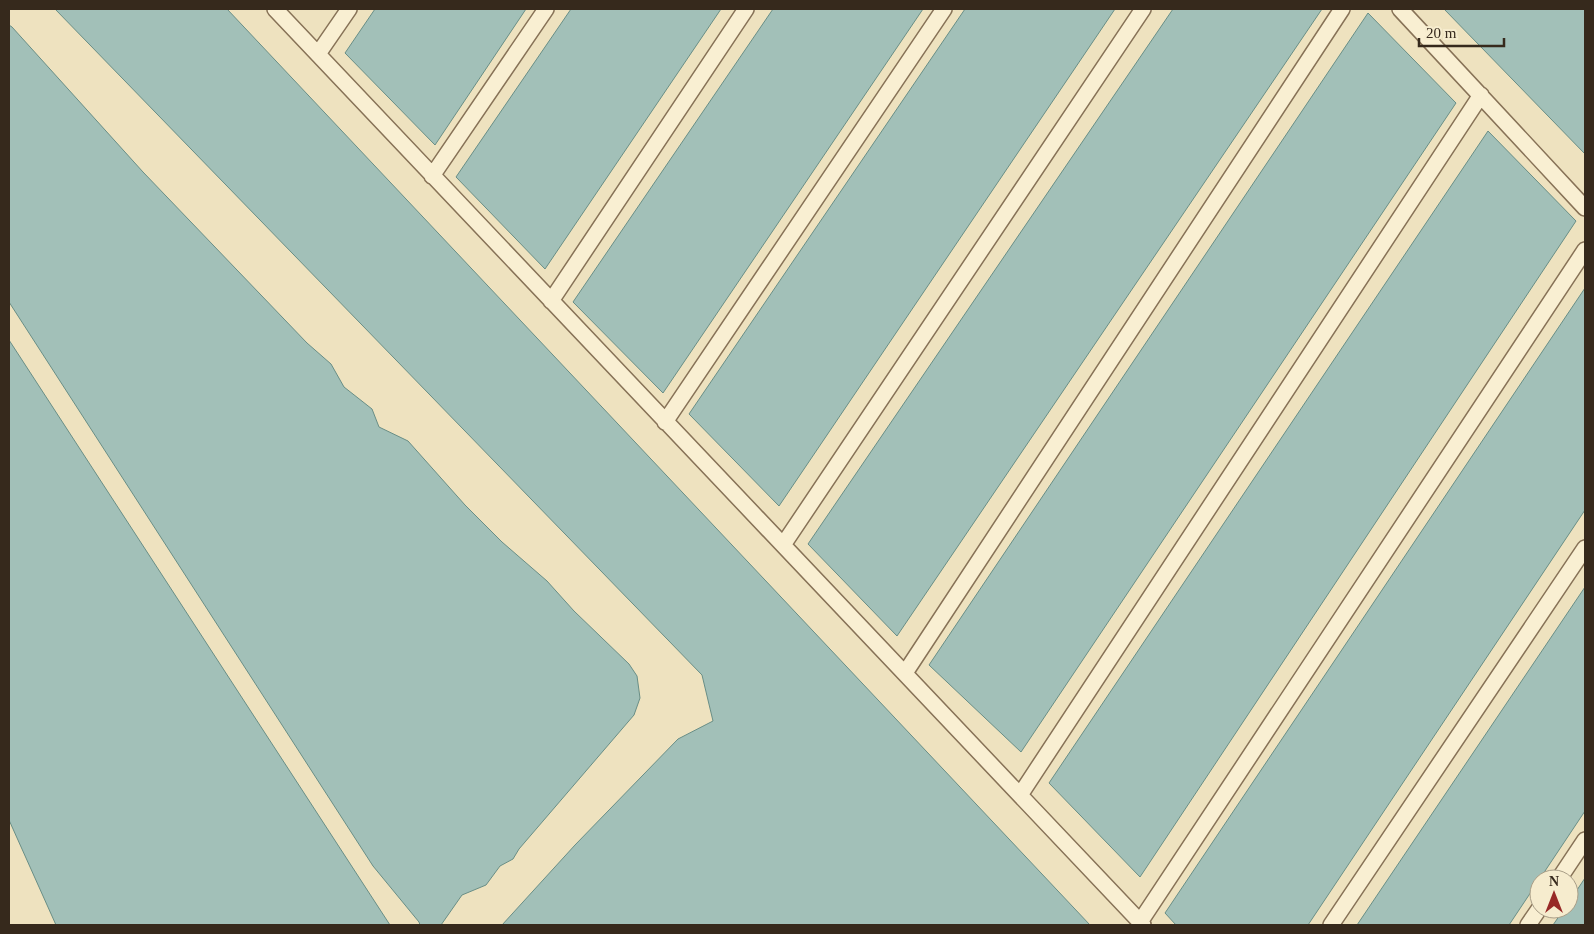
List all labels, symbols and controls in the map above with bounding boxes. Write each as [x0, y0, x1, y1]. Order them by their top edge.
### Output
scale bar [1419, 15, 1504, 47]
text: 20 m [1426, 25, 1457, 41]
north arrow [1529, 869, 1579, 919]
text: N [1549, 874, 1559, 889]

